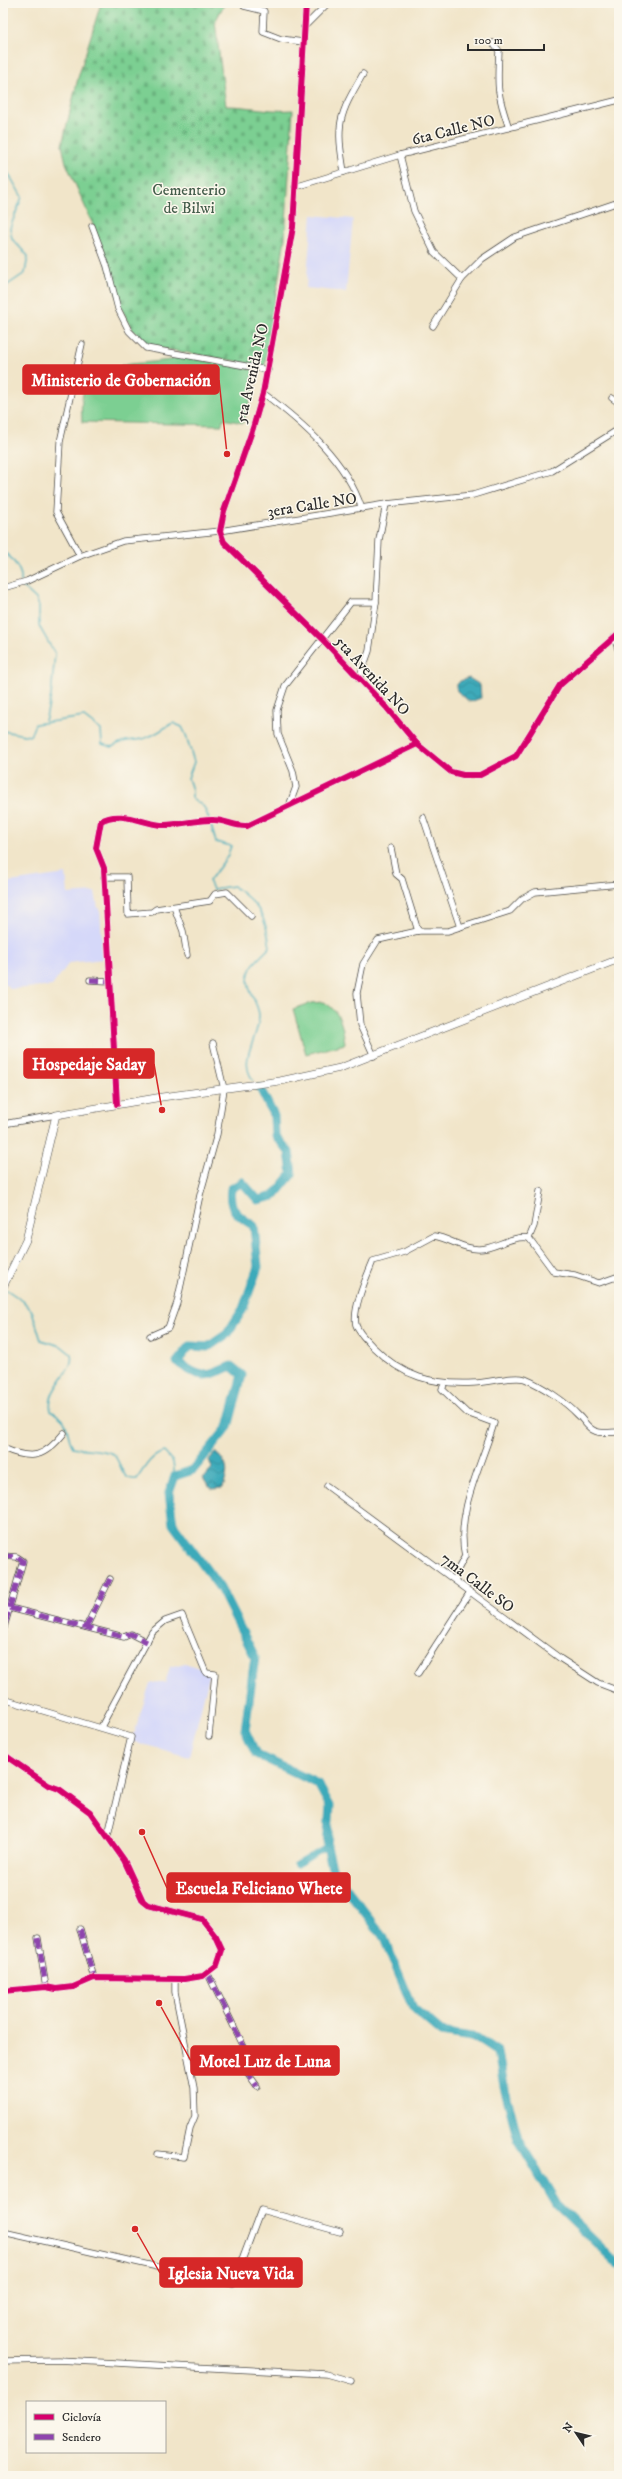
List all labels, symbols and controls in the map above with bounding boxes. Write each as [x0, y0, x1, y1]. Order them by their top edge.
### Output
scale bar [468, 26, 544, 52]
text: 100 m [474, 33, 503, 48]
street label: 6ta Calle NO [410, 110, 497, 150]
park label: Cementerio de Bilwi [152, 180, 226, 218]
street label: 5ta Avenida NO [231, 321, 273, 425]
callout: Ministerio de Gobernación [23, 365, 219, 394]
text: Ministerio de Gobernación [31, 370, 211, 392]
street label: 3era Calle NO [266, 488, 358, 522]
street label: 5ta Avenida NO [330, 632, 414, 720]
callout: Hospedaje Saday [24, 1049, 154, 1078]
text: Hospedaje Saday [32, 1054, 147, 1076]
street label: 7ma Calle SO [436, 1548, 518, 1617]
callout: Escuela Feliciano Whete [167, 1873, 350, 1902]
text: Escuela Feliciano Whete [176, 1878, 342, 1900]
callout: Motel Luz de Luna [191, 2046, 339, 2075]
text: Motel Luz de Luna [199, 2051, 332, 2073]
callout: Iglesia Nueva Vida [160, 2258, 302, 2287]
text: Iglesia Nueva Vida [168, 2263, 295, 2285]
legend [26, 2401, 166, 2453]
text: Ciclovía [62, 2410, 102, 2425]
north arrow [556, 2413, 596, 2453]
text: N [560, 2420, 577, 2436]
text: Sendero [62, 2430, 101, 2445]

